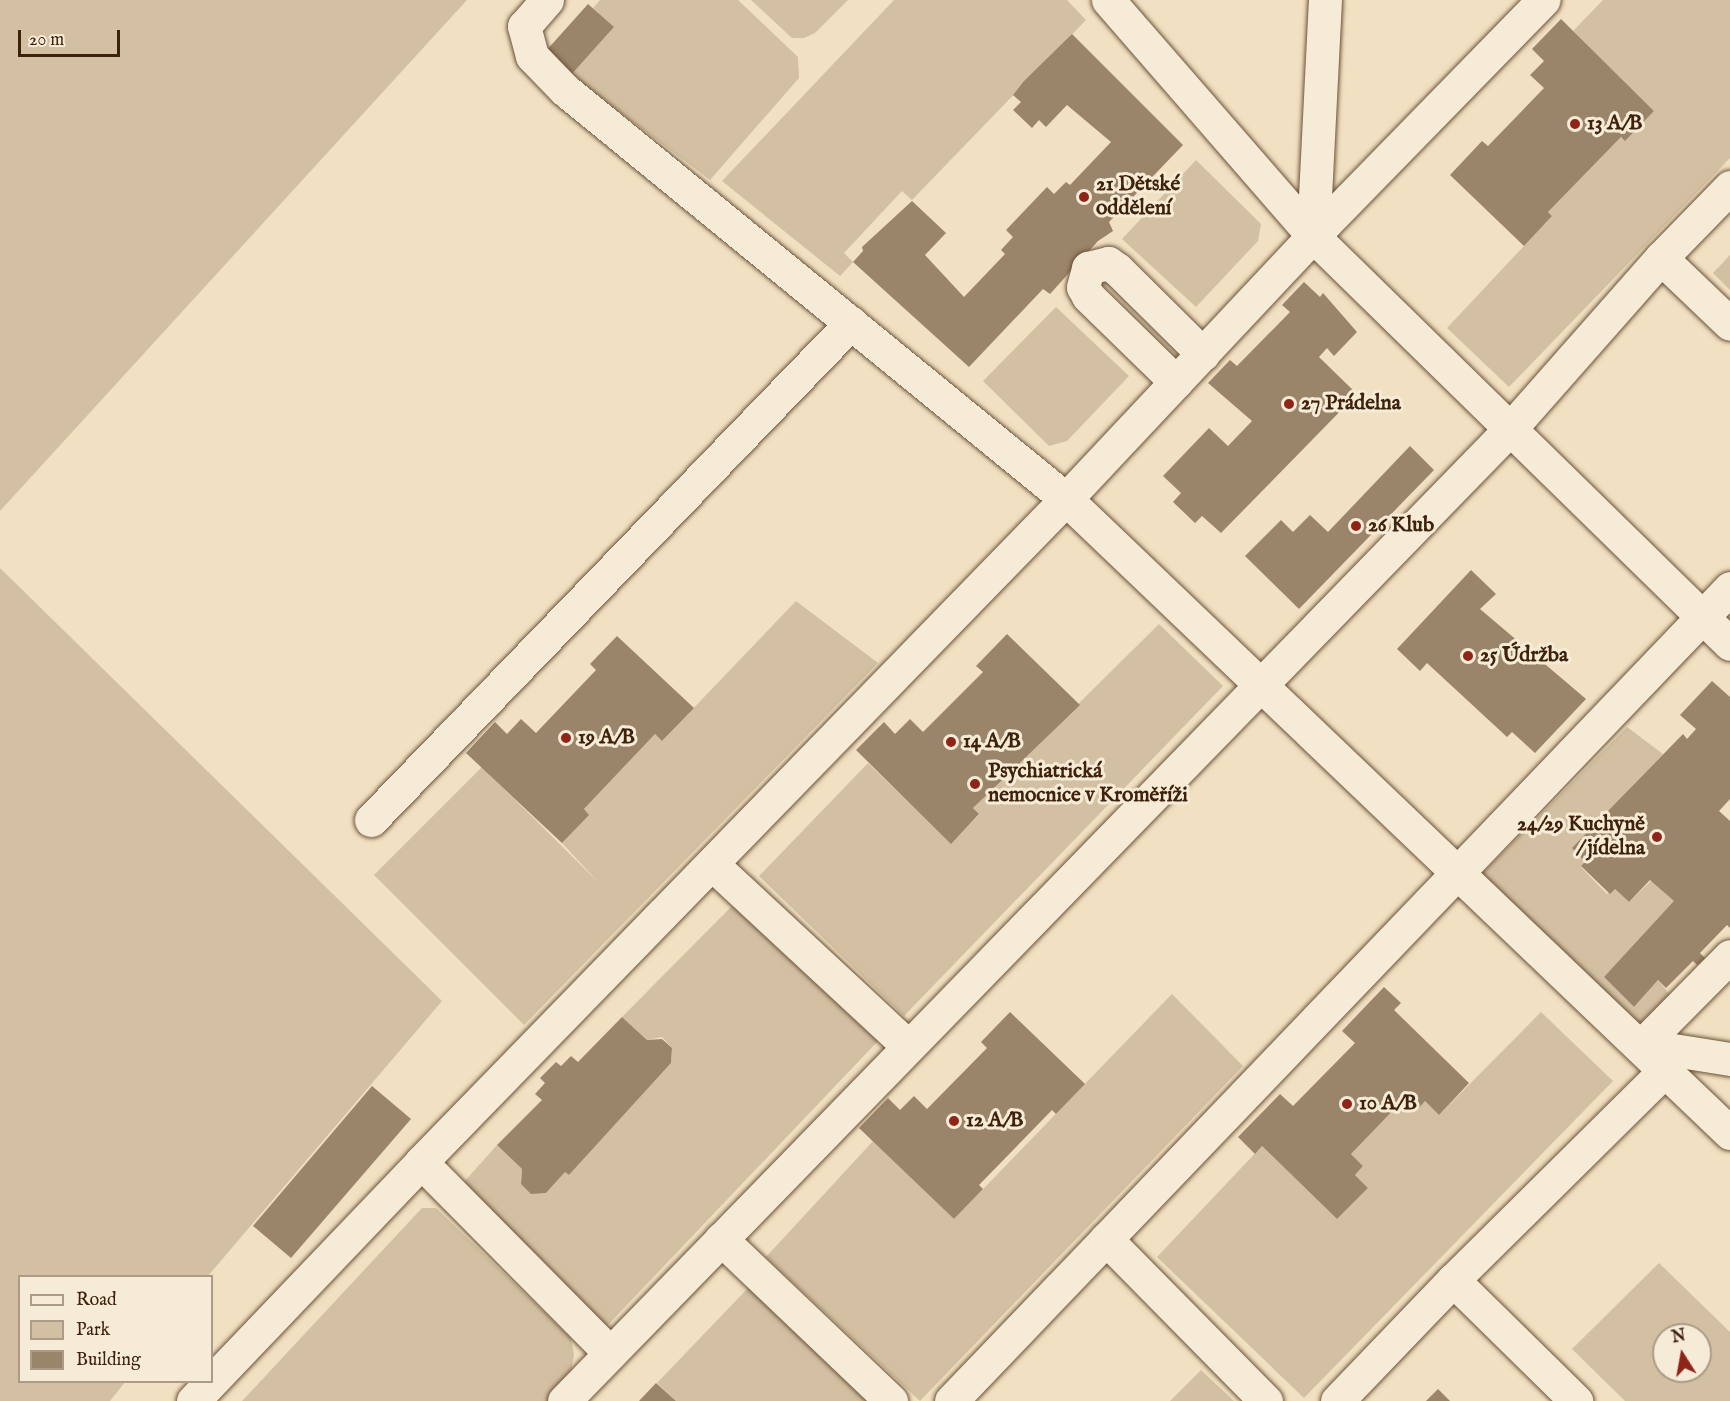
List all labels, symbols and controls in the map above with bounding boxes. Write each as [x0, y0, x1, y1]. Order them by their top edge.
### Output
scale bar [21, 18, 123, 56]
text: 20 m [29, 29, 64, 52]
place label: 13 A/B [1587, 111, 1642, 137]
marker: 13 A/B [1568, 117, 1582, 131]
place label: 21 Dětské oddělení [1096, 172, 1180, 222]
marker: 21 Dětské oddělení [1077, 190, 1091, 204]
place label: 27 Prádelna [1301, 391, 1401, 417]
marker: 27 Prádelna [1282, 397, 1296, 411]
place label: 26 Klub [1368, 513, 1434, 539]
marker: 26 Klub [1349, 519, 1363, 533]
place label: 25 Údržba [1480, 643, 1568, 669]
marker: 25 Údržba [1461, 649, 1475, 663]
place label: 19 A/B [578, 725, 635, 751]
place label: 14 A/B [963, 729, 1021, 755]
marker: 19 A/B [559, 731, 573, 745]
marker: 14 A/B [944, 735, 958, 749]
place label: Psychiatrická nemocnice v Kroměříži [988, 759, 1188, 809]
marker: Psychiatrická nemocnice v Kroměříži [966, 775, 984, 793]
place label: 24/29 Kuchyně / jídelna [1517, 812, 1645, 862]
marker: 24/29 Kuchyně / jídelna [1650, 830, 1664, 844]
place label: 10 A/B [1359, 1091, 1417, 1117]
marker: 10 A/B [1340, 1097, 1354, 1111]
place label: 12 A/B [966, 1108, 1024, 1134]
marker: 12 A/B [947, 1114, 961, 1128]
legend [18, 1275, 213, 1383]
text: Road [76, 1289, 117, 1312]
text: Park [76, 1319, 110, 1342]
north arrow [1652, 1323, 1712, 1383]
text: N [1670, 1326, 1688, 1348]
text: Building [76, 1349, 141, 1372]

